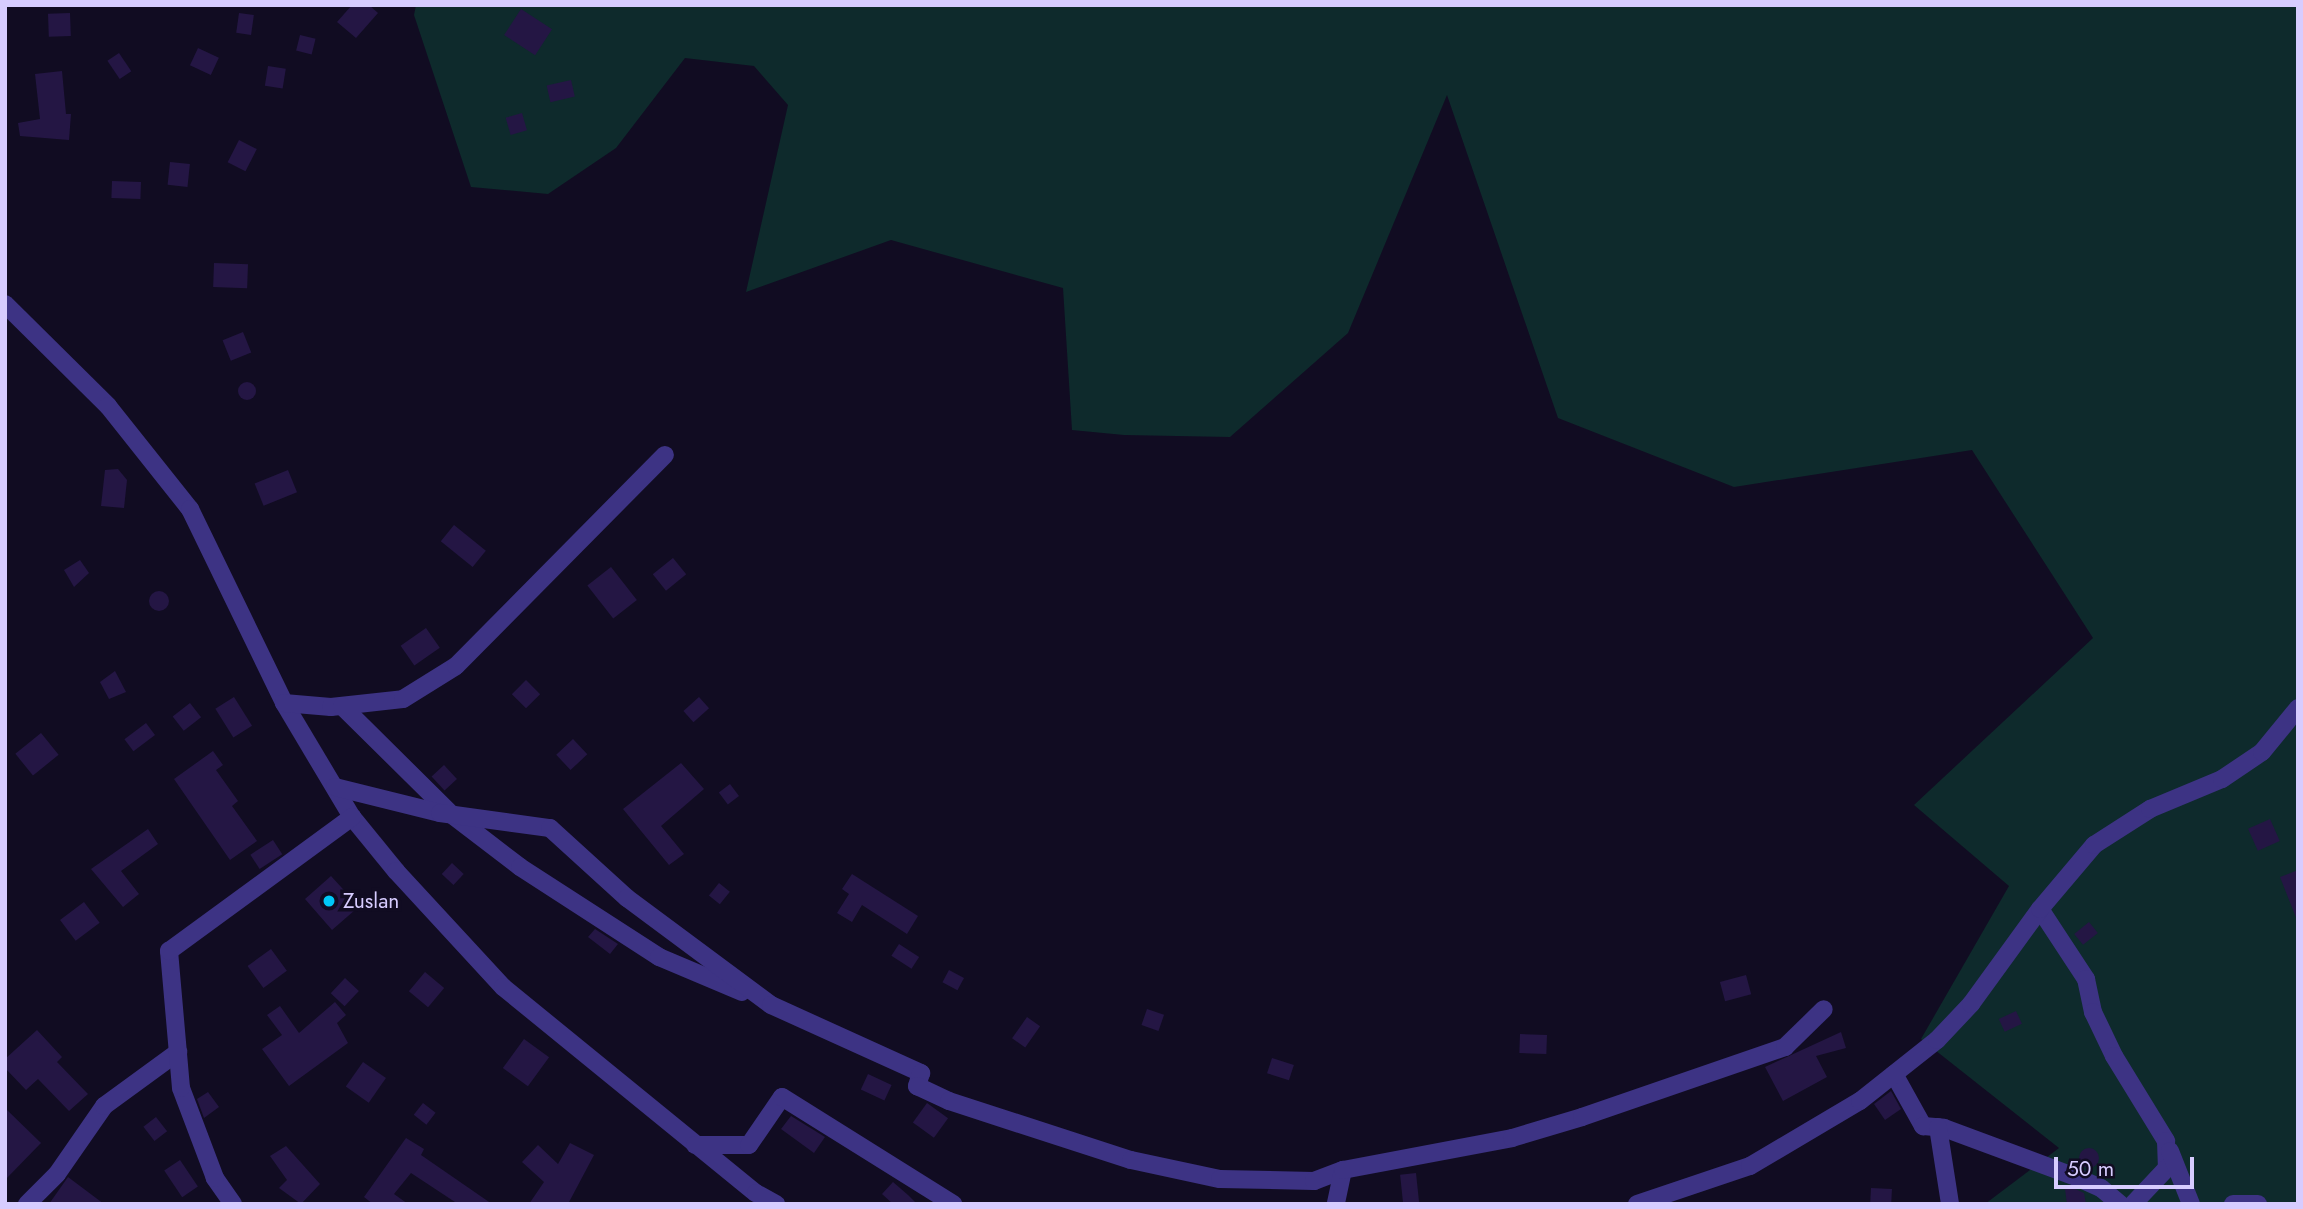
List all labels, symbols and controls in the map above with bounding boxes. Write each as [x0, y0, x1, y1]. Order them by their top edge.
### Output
place label: Zuslan [343, 888, 399, 914]
marker: Zuslan [321, 893, 337, 909]
scale bar [2058, 1142, 2198, 1186]
text: 50 m [2067, 1154, 2114, 1184]

